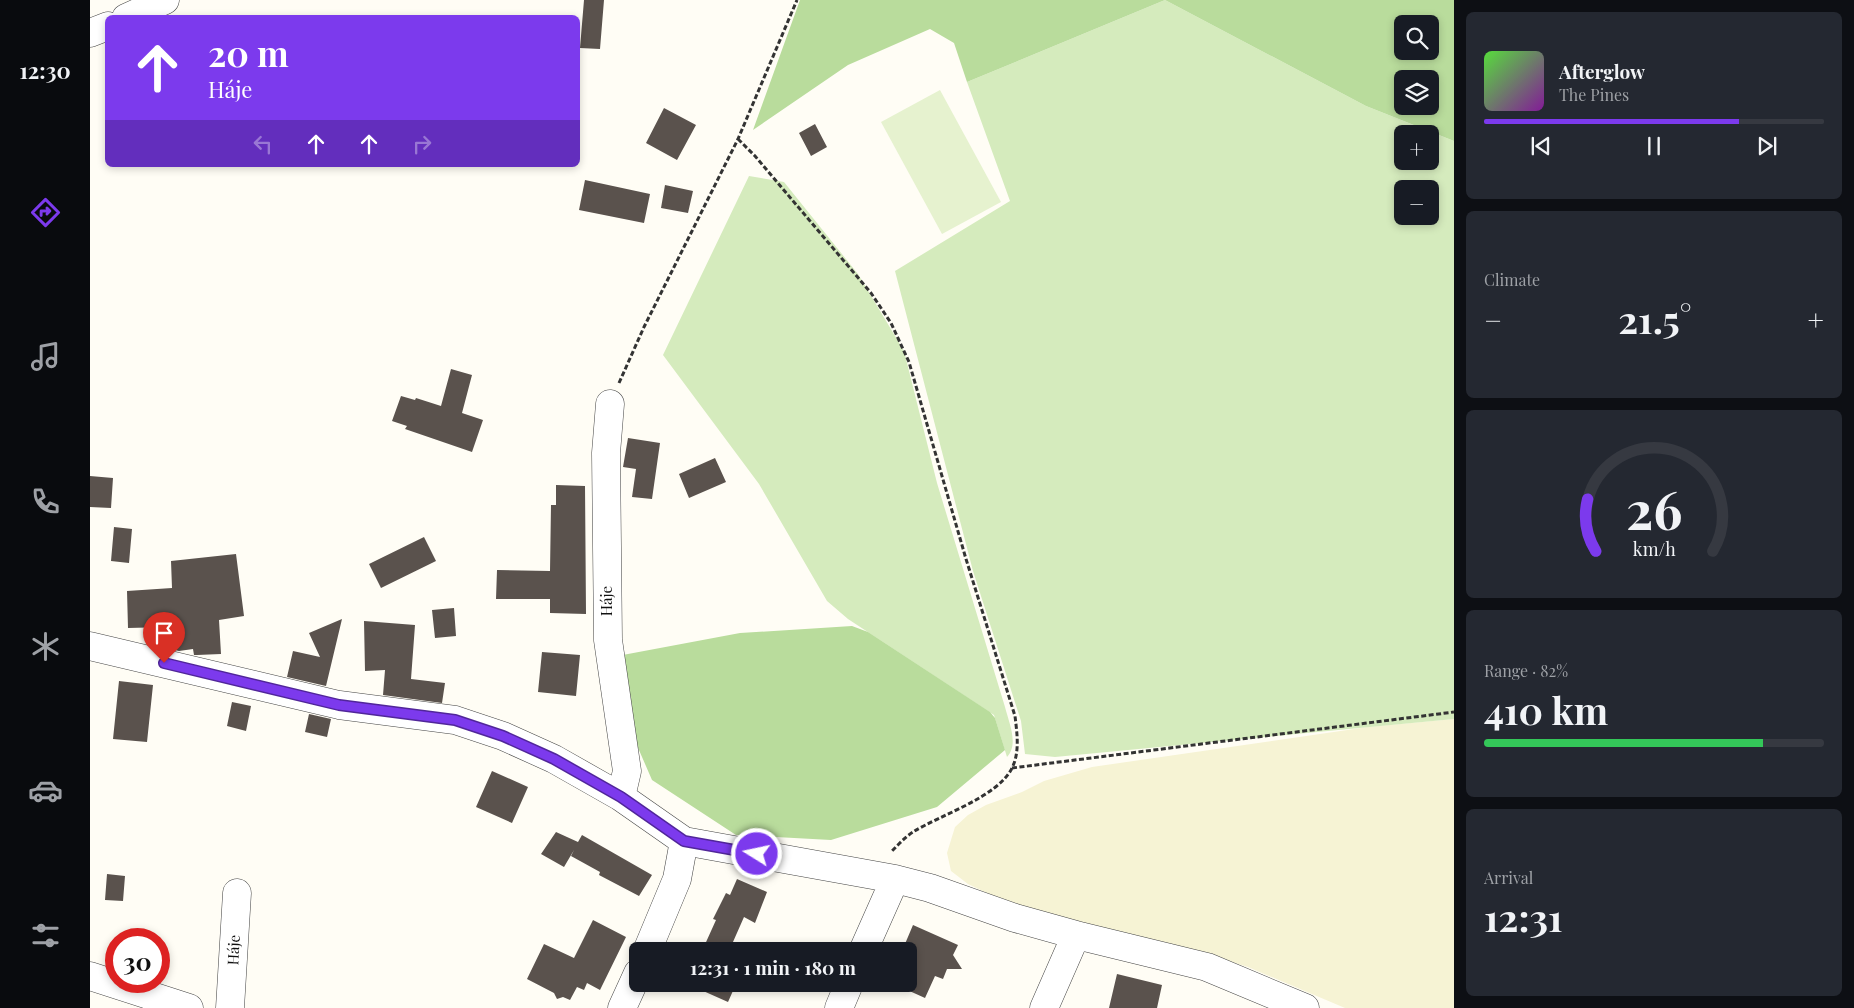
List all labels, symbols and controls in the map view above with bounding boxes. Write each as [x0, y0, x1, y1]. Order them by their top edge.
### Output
map controls [1394, 15, 1439, 225]
button: search [1394, 15, 1439, 60]
text: 20 m [208, 29, 289, 76]
icon: ahead [125, 35, 190, 100]
text: 12:30 [19, 55, 71, 85]
text: Afterglow [1559, 58, 1645, 84]
button: layers [1394, 70, 1439, 115]
text: Háje [208, 74, 253, 104]
text: The Pines [1559, 84, 1629, 105]
button: + [1394, 125, 1439, 170]
icon: left [249, 130, 277, 158]
icon: ahead [302, 130, 330, 158]
icon: ahead [355, 130, 383, 158]
icon: right [408, 130, 436, 158]
icon: previous [1527, 132, 1555, 160]
icon: pause [1640, 132, 1668, 160]
icon: next [1753, 132, 1781, 160]
button: − [1394, 180, 1439, 225]
icon: directions [28, 195, 63, 230]
text: Climate [1484, 269, 1540, 290]
text: 21.5° [1618, 293, 1691, 344]
text: − [1484, 301, 1502, 338]
text: + [1808, 301, 1824, 338]
icon: music [28, 339, 63, 374]
text: 26 [1626, 474, 1682, 543]
icon: phone [28, 484, 63, 519]
text: km/h [1633, 537, 1676, 560]
street label: Háje [596, 586, 616, 616]
pin [143, 612, 185, 663]
icon: arrive [150, 619, 178, 647]
icon: climate [28, 629, 63, 664]
text: Range · 82% [1484, 660, 1568, 681]
text: 410 km [1484, 684, 1608, 735]
icon: car [28, 773, 63, 808]
position arrow [730, 827, 782, 879]
text: Arrival [1484, 867, 1533, 888]
text: 12:31 [1484, 891, 1563, 942]
icon: filters [28, 918, 63, 953]
speed limit sign: 30 [105, 928, 170, 993]
street label: Háje [222, 934, 244, 966]
text: 12:31 · 1 min · 180 m [690, 954, 856, 980]

